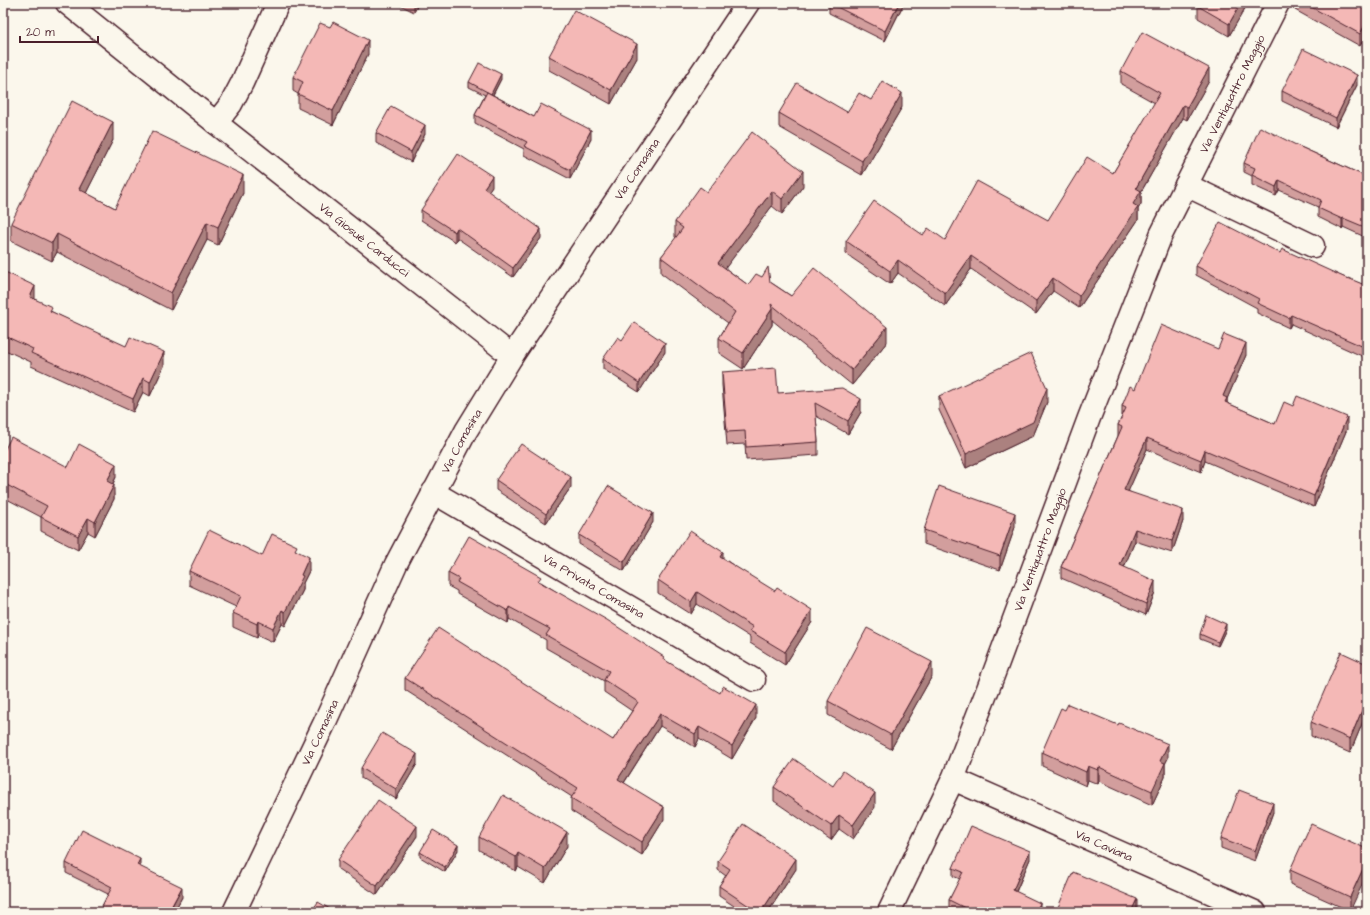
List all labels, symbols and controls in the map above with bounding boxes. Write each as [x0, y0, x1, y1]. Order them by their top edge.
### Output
scale bar [20, 18, 98, 44]
text: 20 m [26, 24, 55, 41]
street label: Via Ventiquattro Maggio [1196, 32, 1270, 156]
street label: Via Comasina [611, 135, 664, 204]
street label: Via Giosuè Carducci [315, 199, 413, 281]
street label: Via Comasina [437, 406, 486, 476]
street label: Via Ventiquattro Maggio [1010, 485, 1071, 614]
street label: Via Privata Comasina [539, 550, 647, 623]
street label: Via Comasina [297, 697, 343, 768]
street label: Via Caviana [1072, 826, 1135, 866]

